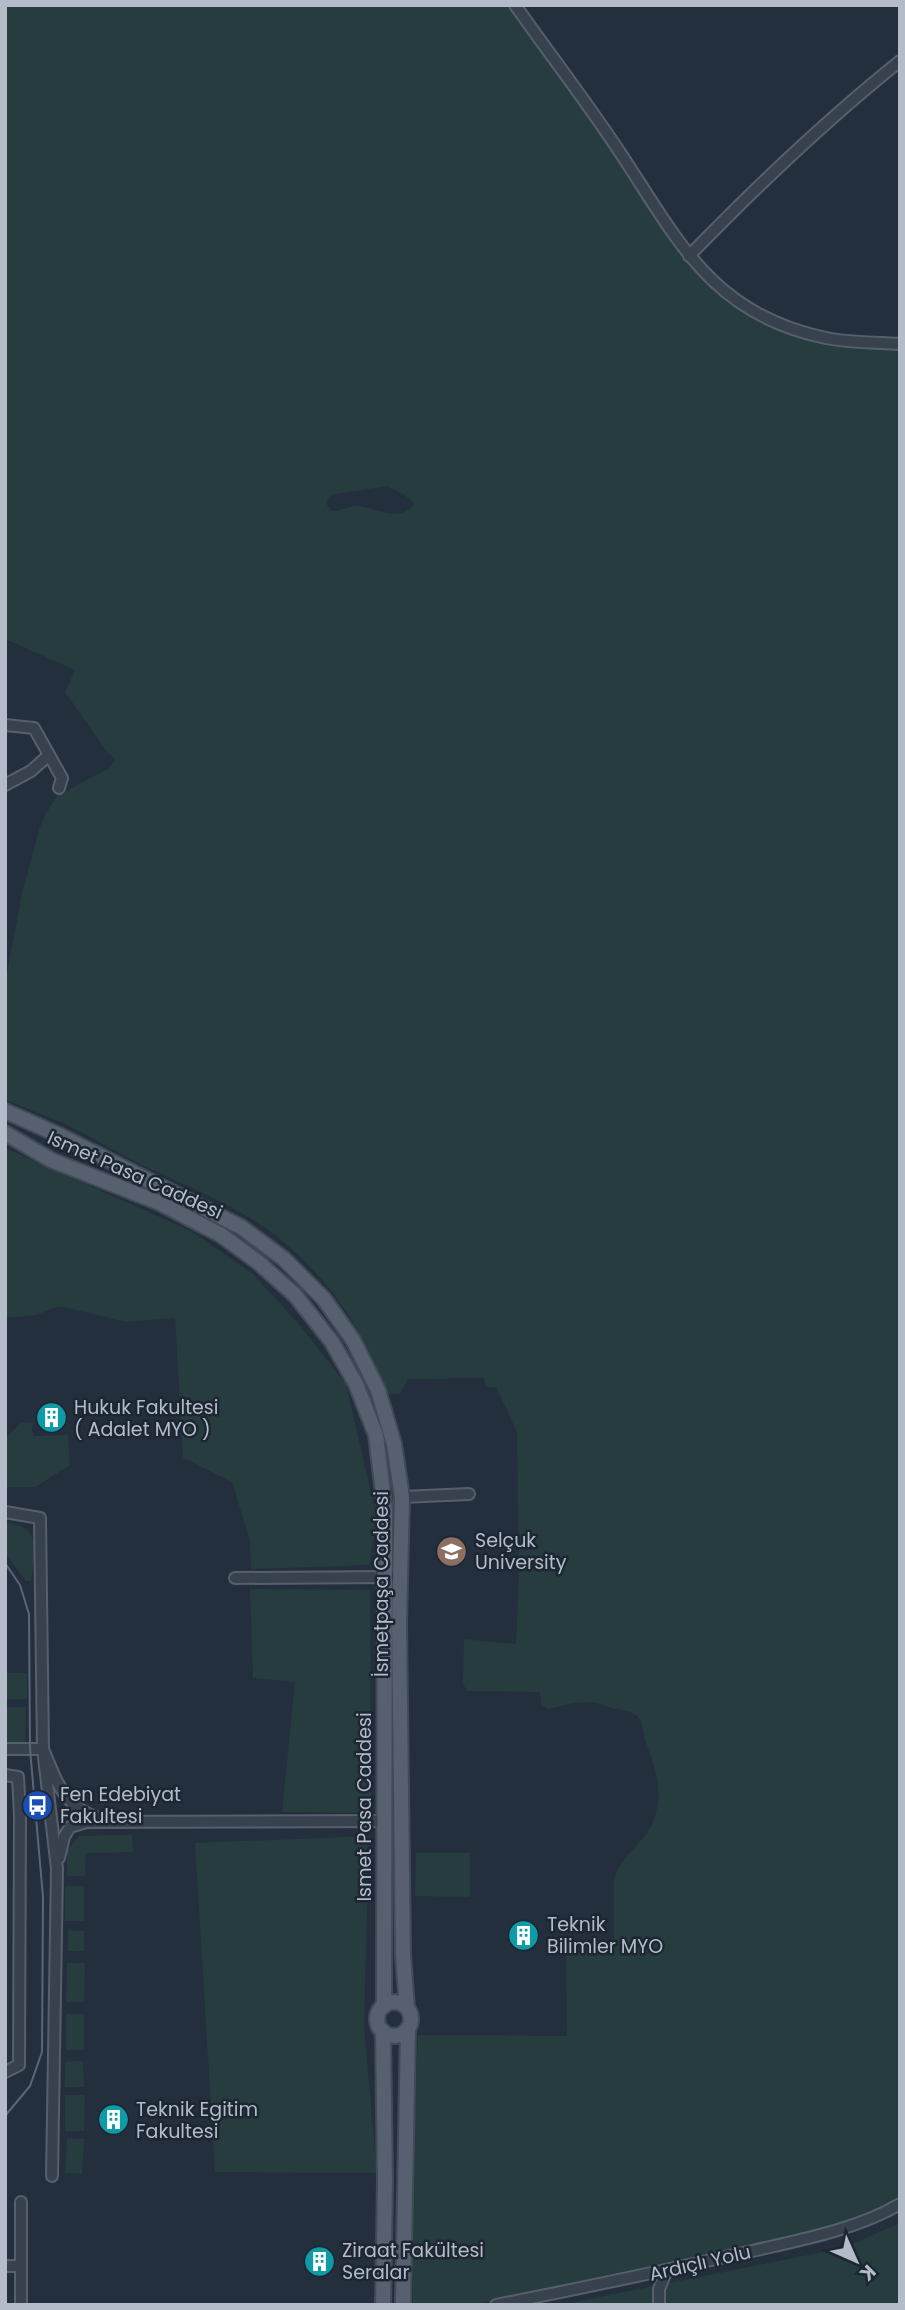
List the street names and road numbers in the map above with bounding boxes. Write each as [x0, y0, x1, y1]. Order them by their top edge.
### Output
street label: Ismet Pasa Caddesi [43, 1124, 227, 1226]
street label: İsmetpaşa Caddesi [368, 1491, 395, 1677]
street label: Ismet Pasa Caddesi [351, 1712, 378, 1902]
street label: Ardıçlı Yolu [647, 2238, 753, 2288]

